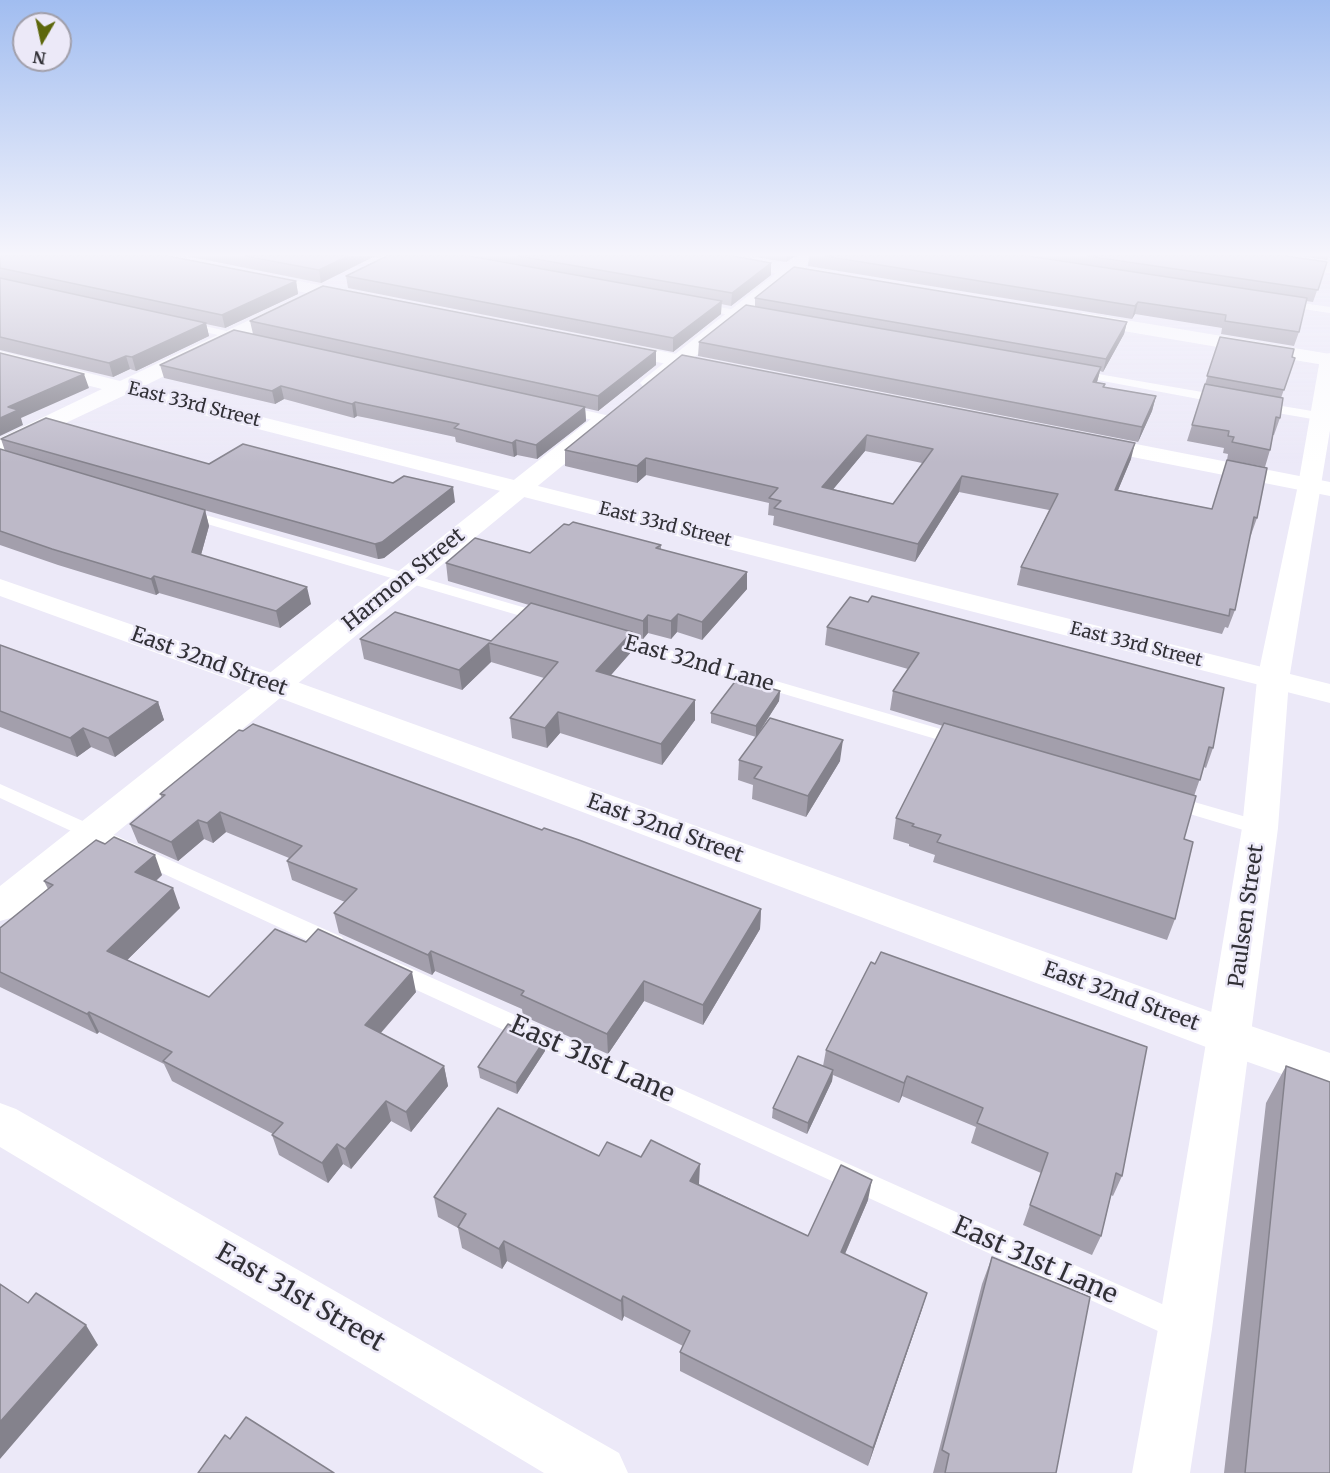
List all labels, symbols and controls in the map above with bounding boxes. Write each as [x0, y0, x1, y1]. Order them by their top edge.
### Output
north arrow [12, 12, 72, 72]
text: N [32, 47, 47, 69]
street label: East 33rd Street [126, 378, 262, 432]
street label: East 33rd Street [597, 498, 733, 552]
street label: Harmon Street [338, 523, 470, 637]
street label: East 33rd Street [1068, 618, 1204, 672]
street label: East 32nd Street [128, 622, 290, 702]
street label: East 32nd Lane [622, 631, 776, 697]
street label: East 32nd Street [584, 789, 746, 869]
street label: Paulsen Street [1224, 843, 1270, 989]
street label: East 32nd Street [1040, 957, 1202, 1037]
street label: East 31st Lane [505, 1010, 679, 1110]
street label: East 31st Lane [948, 1211, 1122, 1311]
street label: East 31st Street [210, 1237, 390, 1359]

